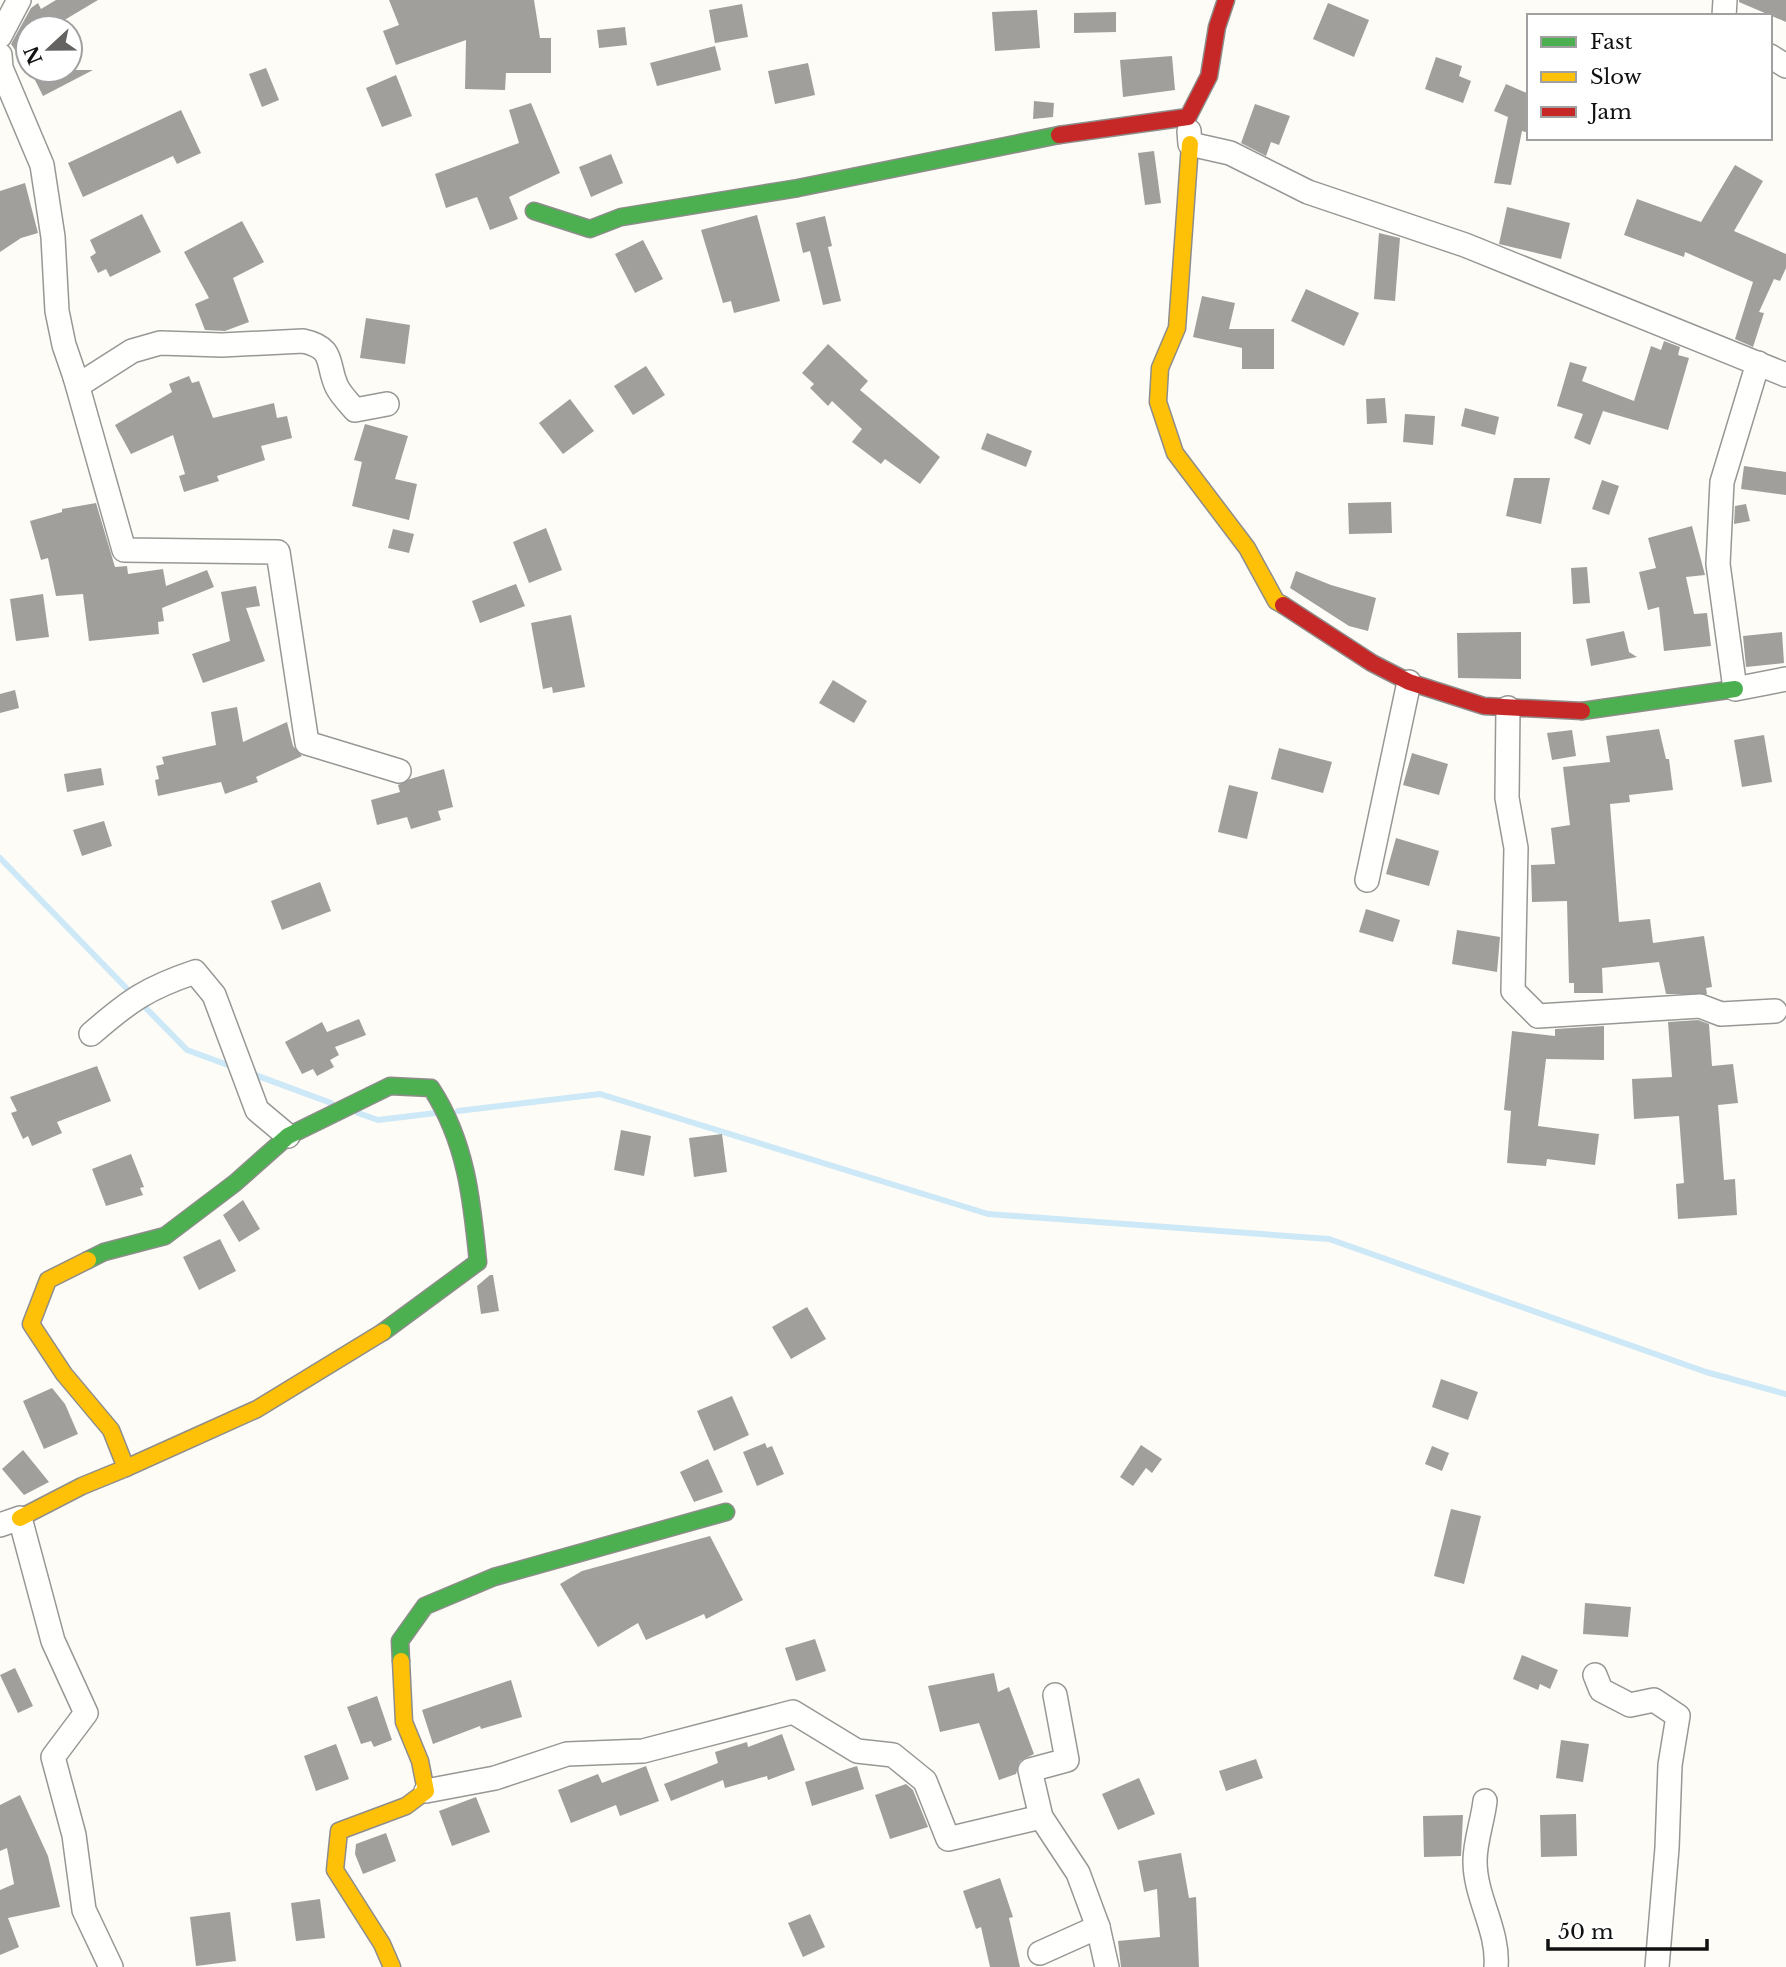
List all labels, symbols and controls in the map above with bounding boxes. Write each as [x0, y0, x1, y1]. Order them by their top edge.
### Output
north arrow [14, 14, 84, 84]
legend [1527, 14, 1772, 140]
text: Fast [1590, 29, 1632, 55]
text: N [20, 42, 48, 68]
text: Slow [1590, 64, 1642, 90]
text: Jam [1587, 99, 1632, 125]
scale bar [1548, 1908, 1707, 1952]
text: 50 m [1558, 1919, 1614, 1945]

